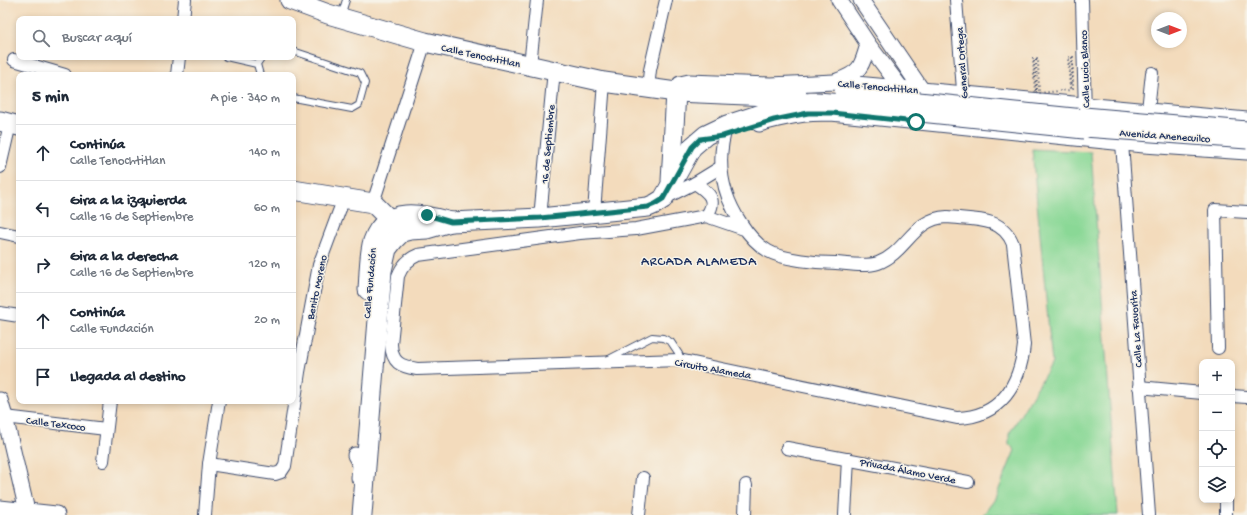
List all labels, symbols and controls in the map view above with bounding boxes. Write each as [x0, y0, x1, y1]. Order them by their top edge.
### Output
north arrow [1151, 12, 1187, 48]
search box [16, 16, 296, 60]
street label: General Ortega [954, 26, 971, 99]
icon: search [30, 27, 52, 49]
text: Buscar aquí [62, 29, 132, 47]
street label: Calle Lucio Blanco [1079, 30, 1093, 108]
street label: Calle Tenochtitlan [440, 43, 522, 71]
street label: Calle Tenochtitlan [837, 78, 919, 98]
text: 5 min [32, 88, 69, 108]
text: A pie · 340 m [210, 91, 280, 106]
street label: 16 de Septiembre [539, 104, 558, 185]
route start [907, 113, 925, 131]
street label: Avenida Anenecuilco [1119, 128, 1211, 146]
text: Continúa [70, 136, 125, 154]
icon: ahead [32, 142, 54, 164]
text: 140 m [249, 145, 280, 160]
text: Calle Tenochtitlan [70, 154, 166, 169]
text: Gira a la izquierda [70, 192, 186, 210]
icon: left [32, 198, 54, 220]
text: 60 m [254, 201, 280, 216]
route end [418, 206, 436, 224]
text: Calle 16 de Septiembre [70, 210, 193, 225]
street label: Calle Fundación [362, 247, 380, 319]
text: Gira a la derecha [70, 248, 178, 266]
icon: right [32, 254, 54, 276]
street label: Benito Moreno [305, 254, 331, 322]
district label: ARCADA ALAMEDA [641, 255, 757, 270]
text: 120 m [249, 257, 280, 272]
text: Calle 16 de Septiembre [70, 266, 193, 281]
street label: Calle La Favorita [1128, 289, 1146, 368]
text: Continúa [70, 304, 125, 322]
icon: ahead [32, 310, 54, 332]
text: 20 m [254, 313, 280, 328]
text: Calle Fundación [70, 322, 154, 337]
street label: Circuito Alameda [674, 357, 753, 383]
map controls [1199, 359, 1235, 503]
button: + [1199, 359, 1235, 395]
icon: arrive [32, 366, 54, 388]
text: Llegada al destino [70, 368, 186, 386]
button: − [1199, 395, 1235, 431]
street label: Calle Texcoco [25, 415, 86, 435]
button: locate [1199, 431, 1235, 467]
street label: Privada Álamo Verde [858, 456, 957, 487]
button: layers [1199, 467, 1235, 503]

